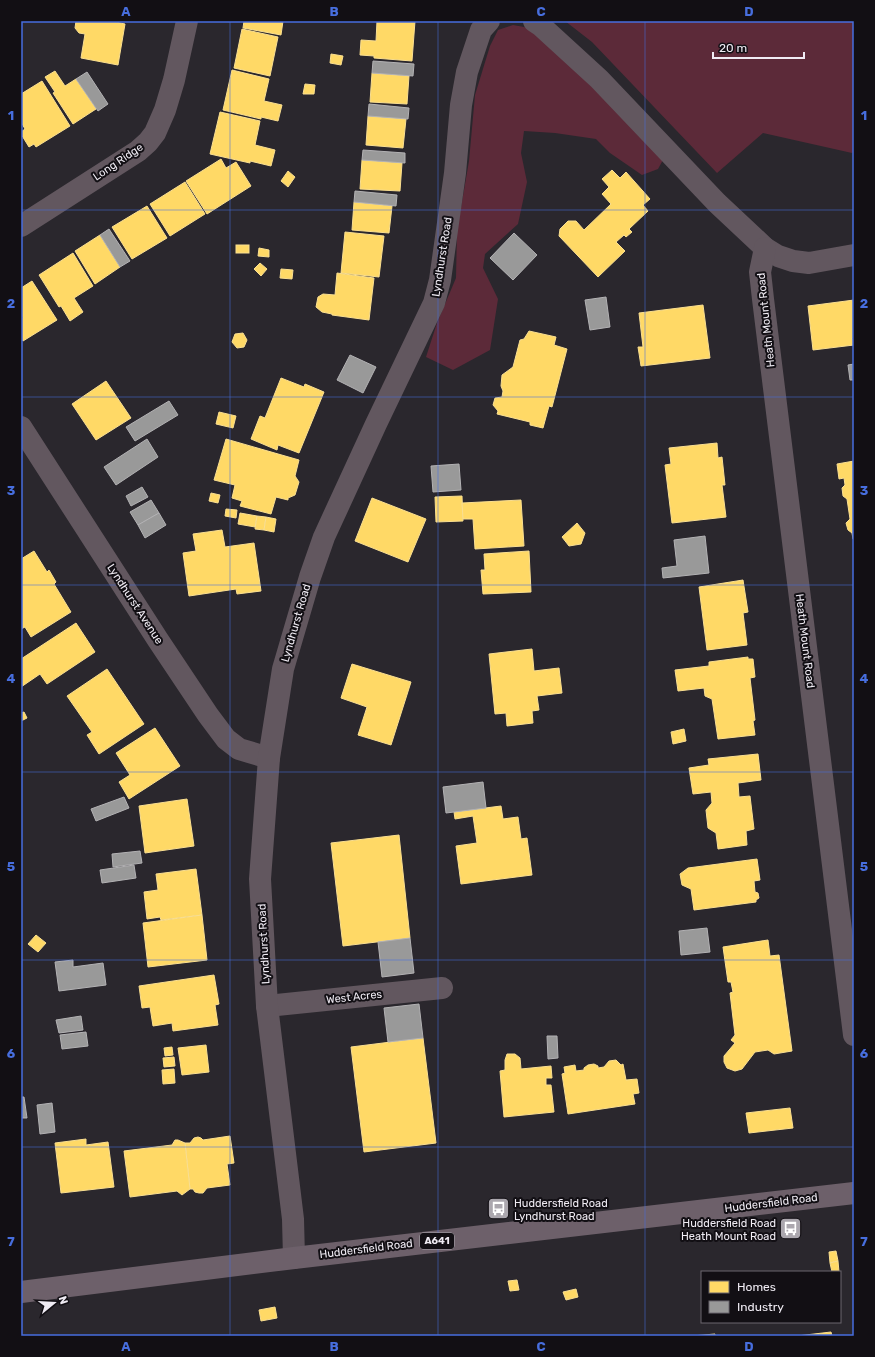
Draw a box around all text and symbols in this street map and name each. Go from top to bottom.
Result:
text: A [121,4,131,19]
text: B [329,4,339,19]
text: C [536,4,546,19]
text: D [744,4,754,19]
scale bar [713,34,804,60]
text: 20 m [719,41,747,55]
text: 1 [8,108,14,123]
text: 1 [861,108,867,123]
street label: Long Ridge [91,141,145,183]
street label: Lyndhurst Road [429,216,455,298]
street label: Heath Mount Road [755,272,777,368]
text: 2 [7,296,15,311]
text: 2 [860,296,868,311]
text: 3 [7,483,16,498]
text: 3 [860,483,869,498]
street label: Lyndhurst Avenue [104,562,166,646]
street label: Lyndhurst Road [279,582,313,664]
street label: Heath Mount Road [793,593,817,689]
text: 4 [7,671,16,686]
text: 4 [860,671,869,686]
text: 5 [7,859,15,874]
text: 5 [860,859,868,874]
street label: Lyndhurst Road [255,903,273,985]
street label: West Acres [325,988,383,1006]
text: 6 [7,1046,16,1061]
text: 6 [860,1046,869,1061]
street label: Huddersfield Road [724,1191,818,1215]
bus stop icon: Huddersfield Road Lyndhurst Road [486,1196,512,1222]
place label: Huddersfield Road Lyndhurst Road [514,1197,608,1223]
bus stop icon: Huddersfield Road Heath Mount Road [778,1216,804,1242]
place label: Huddersfield Road Heath Mount Road [681,1217,776,1243]
road number: A641 [420,1233,454,1249]
text: 7 [7,1234,15,1249]
text: 7 [860,1234,868,1249]
street label: Huddersfield Road [319,1237,413,1261]
legend [701,1271,841,1323]
text: Homes [737,1280,776,1294]
north arrow [34,1283,74,1323]
text: N [56,1294,70,1306]
text: Industry [737,1300,784,1314]
text: A [121,1339,131,1354]
text: B [329,1339,339,1354]
text: C [536,1339,546,1354]
text: D [744,1339,754,1354]

